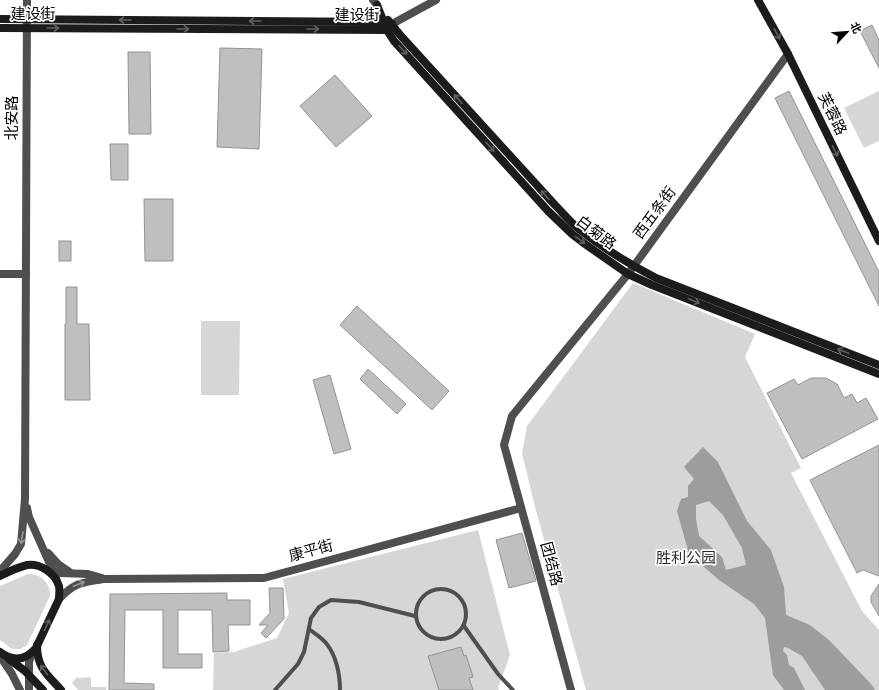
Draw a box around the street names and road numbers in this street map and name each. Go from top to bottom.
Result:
street label: 建设街 [10,6,56,22]
street label: 建设街 [334,7,380,23]
street label: 芙蓉路 [815,90,850,138]
street label: 北安路 [3,95,20,141]
street label: 西五条街 [630,184,679,242]
street label: 白菊路 [574,213,619,253]
street label: 康平街 [287,537,335,564]
street label: 团结路 [538,540,565,588]

